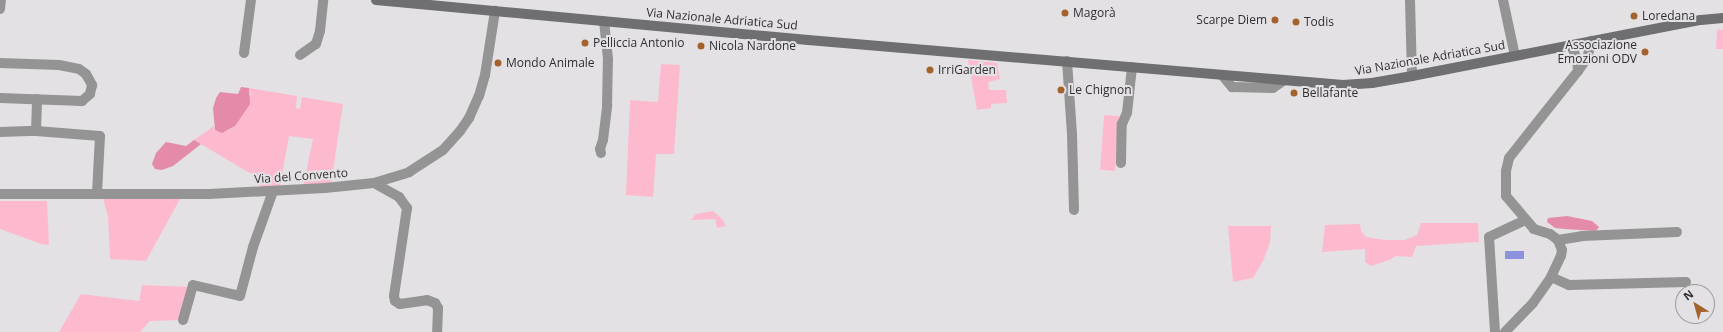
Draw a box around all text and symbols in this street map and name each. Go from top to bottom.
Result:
street label: Via Nazionale Adriatica Sud [646,5,798,33]
place label: Magorà [1073,6,1116,20]
marker: Magorà [1060,8,1070,18]
place label: Loredana [1642,9,1695,23]
marker: Loredana [1629,11,1639,21]
place label: Scarpe Diem [1196,13,1267,27]
marker: Scarpe Diem [1270,15,1280,25]
place label: Todis [1304,15,1334,29]
marker: Todis [1291,17,1301,27]
place label: Pelliccia Antonio [593,36,684,50]
marker: Pelliccia Antonio [580,38,590,48]
street label: Via Nazionale Adriatica Sud [1354,38,1506,78]
place label: Associazione Emozioni ODV [1557,38,1637,66]
place label: Nicola Nardone [709,39,796,53]
marker: Nicola Nardone [696,41,706,51]
marker: Associazione Emozioni ODV [1640,47,1650,57]
place label: Mondo Animale [506,56,595,70]
marker: Mondo Animale [493,58,503,68]
place label: IrriGarden [938,63,996,77]
marker: IrriGarden [925,65,935,75]
place label: Le Chignon [1069,83,1132,97]
marker: Le Chignon [1056,85,1066,95]
place label: Bellafante [1302,86,1358,100]
marker: Bellafante [1289,88,1299,98]
street label: Via del Convento [254,166,348,186]
north arrow [1675,284,1715,324]
text: N [1680,286,1696,304]

